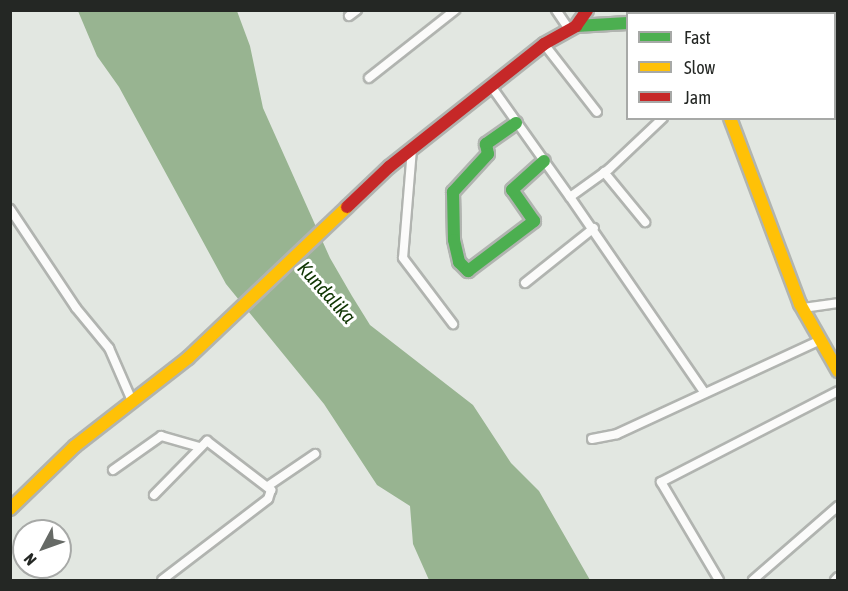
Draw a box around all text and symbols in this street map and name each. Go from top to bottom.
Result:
legend [626,12,836,120]
text: Fast [684,27,711,48]
text: Slow [684,57,715,78]
text: Jam [684,87,711,108]
water label: Kundalika [293,256,361,328]
north arrow [12,519,72,579]
text: N [20,550,40,569]

